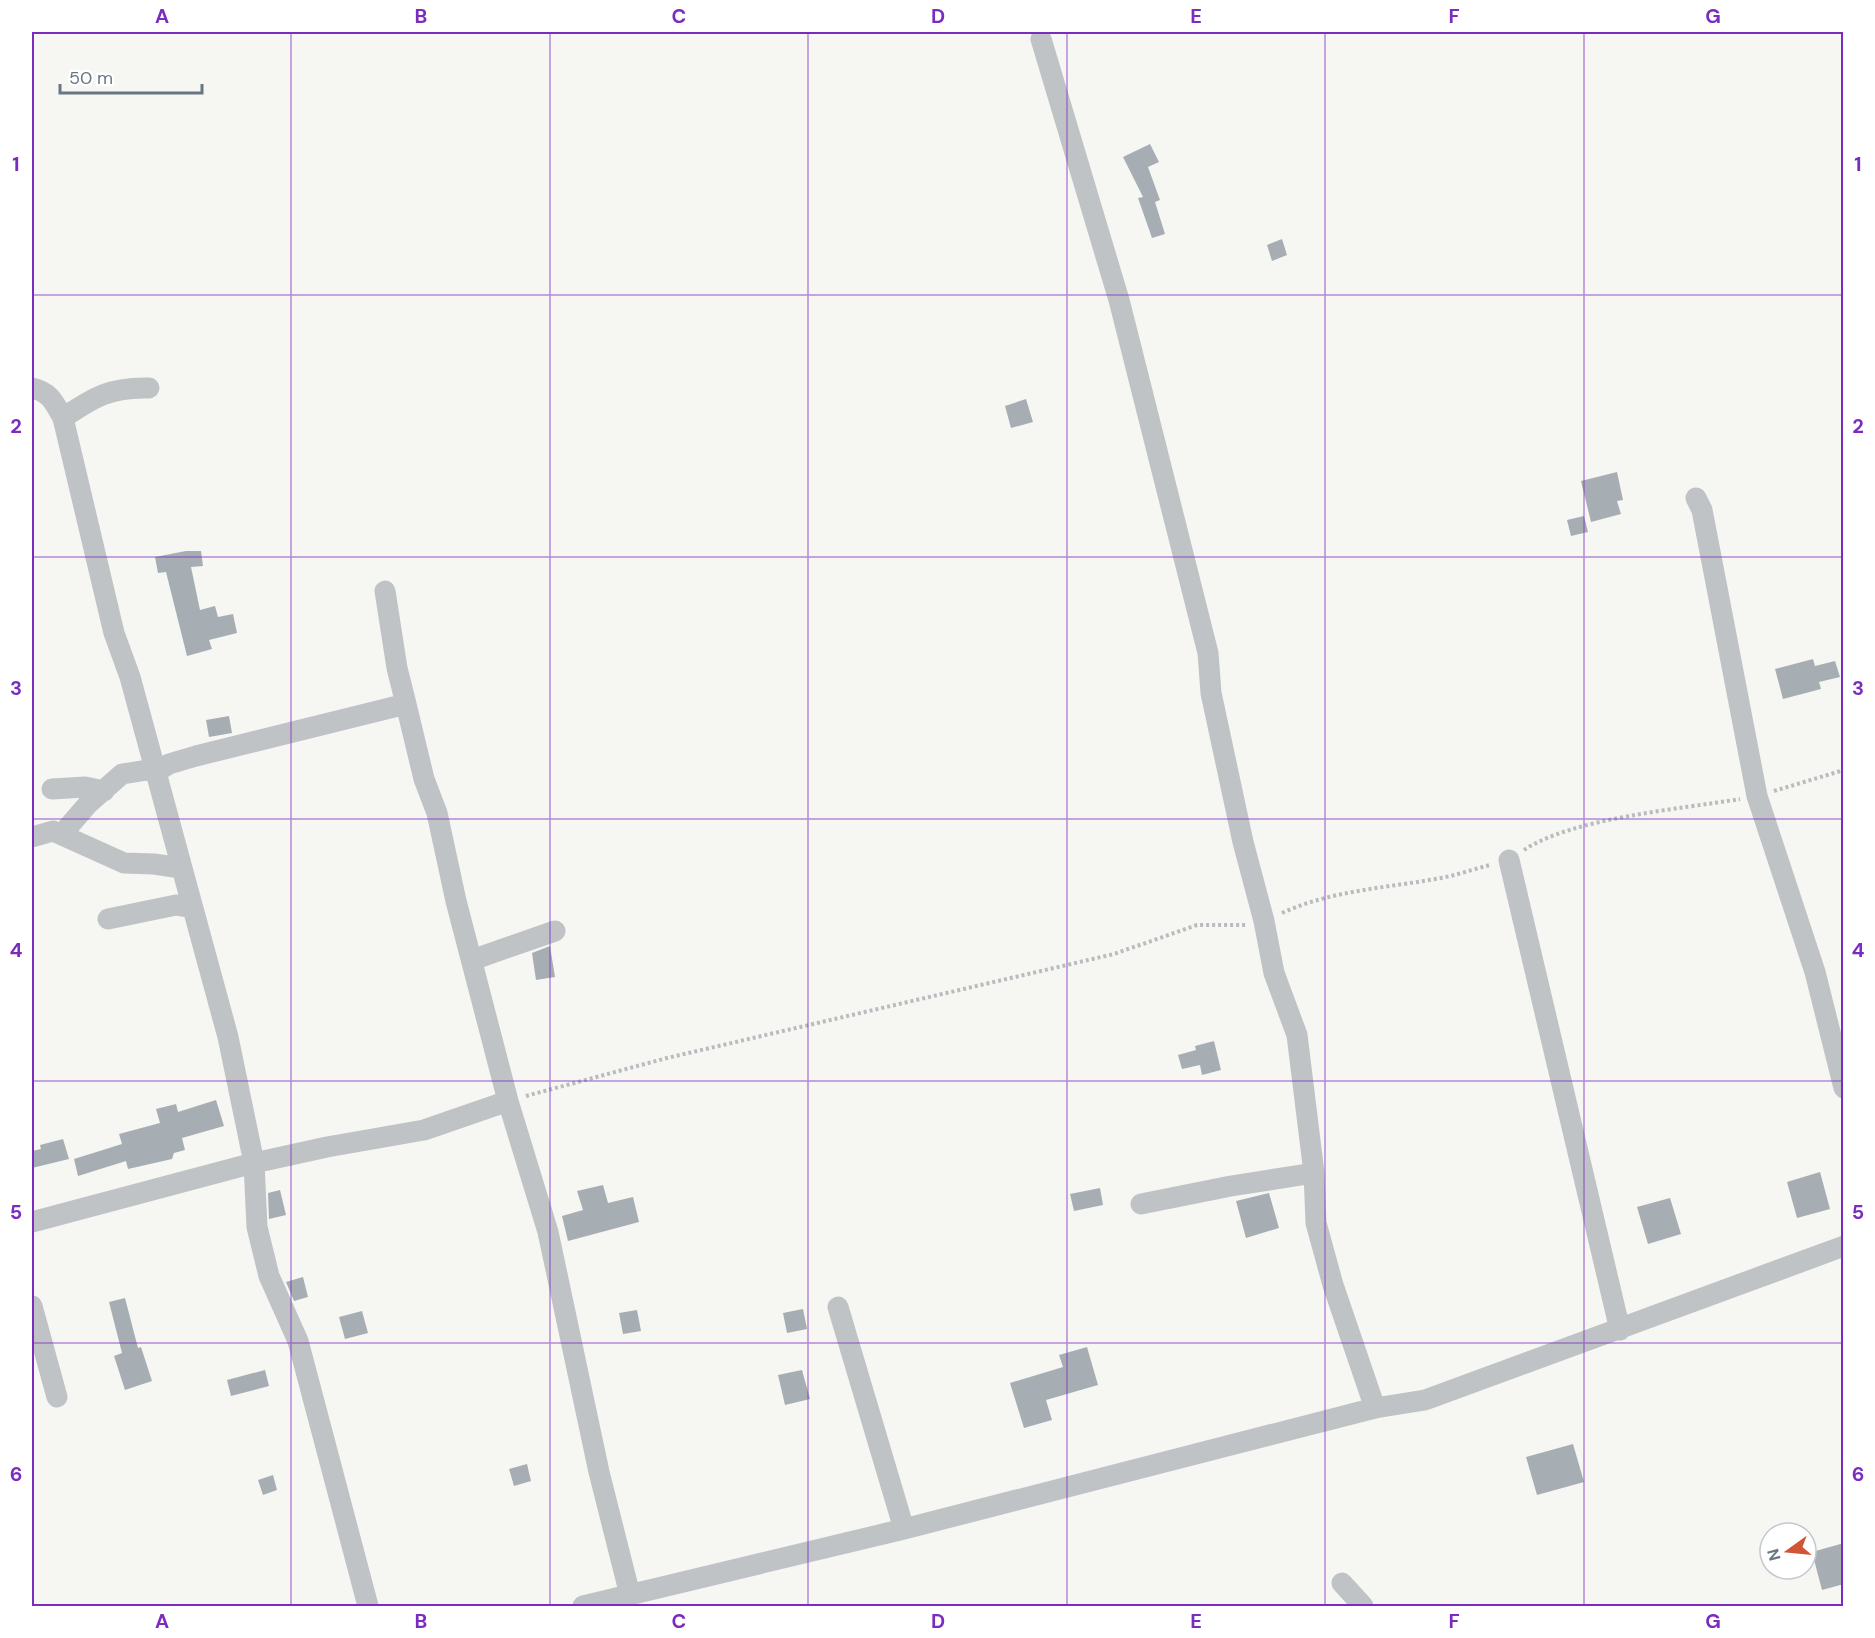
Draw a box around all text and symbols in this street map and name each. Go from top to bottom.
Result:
text: A [155,3,169,29]
text: B [415,3,427,29]
text: C [672,3,686,29]
text: D [931,3,945,29]
text: E [1190,3,1202,29]
text: F [1448,3,1460,29]
text: G [1705,3,1721,29]
scale bar [60,57,202,95]
text: 50 m [69,66,113,90]
text: 1 [12,151,20,177]
text: 1 [1854,151,1862,177]
text: 2 [10,413,22,439]
text: 2 [1852,413,1864,439]
text: 3 [10,675,22,701]
text: 3 [1852,675,1864,701]
text: 4 [10,937,23,963]
text: 4 [1852,937,1865,963]
text: 5 [10,1199,22,1225]
text: 5 [1852,1199,1864,1225]
text: 6 [10,1461,22,1487]
text: 6 [1852,1461,1864,1487]
north arrow [1758,1521,1818,1581]
text: N [1762,1546,1786,1563]
text: A [155,1608,169,1634]
text: B [415,1608,427,1634]
text: C [672,1608,686,1634]
text: D [931,1608,945,1634]
text: E [1190,1608,1202,1634]
text: F [1448,1608,1460,1634]
text: G [1705,1608,1721,1634]

